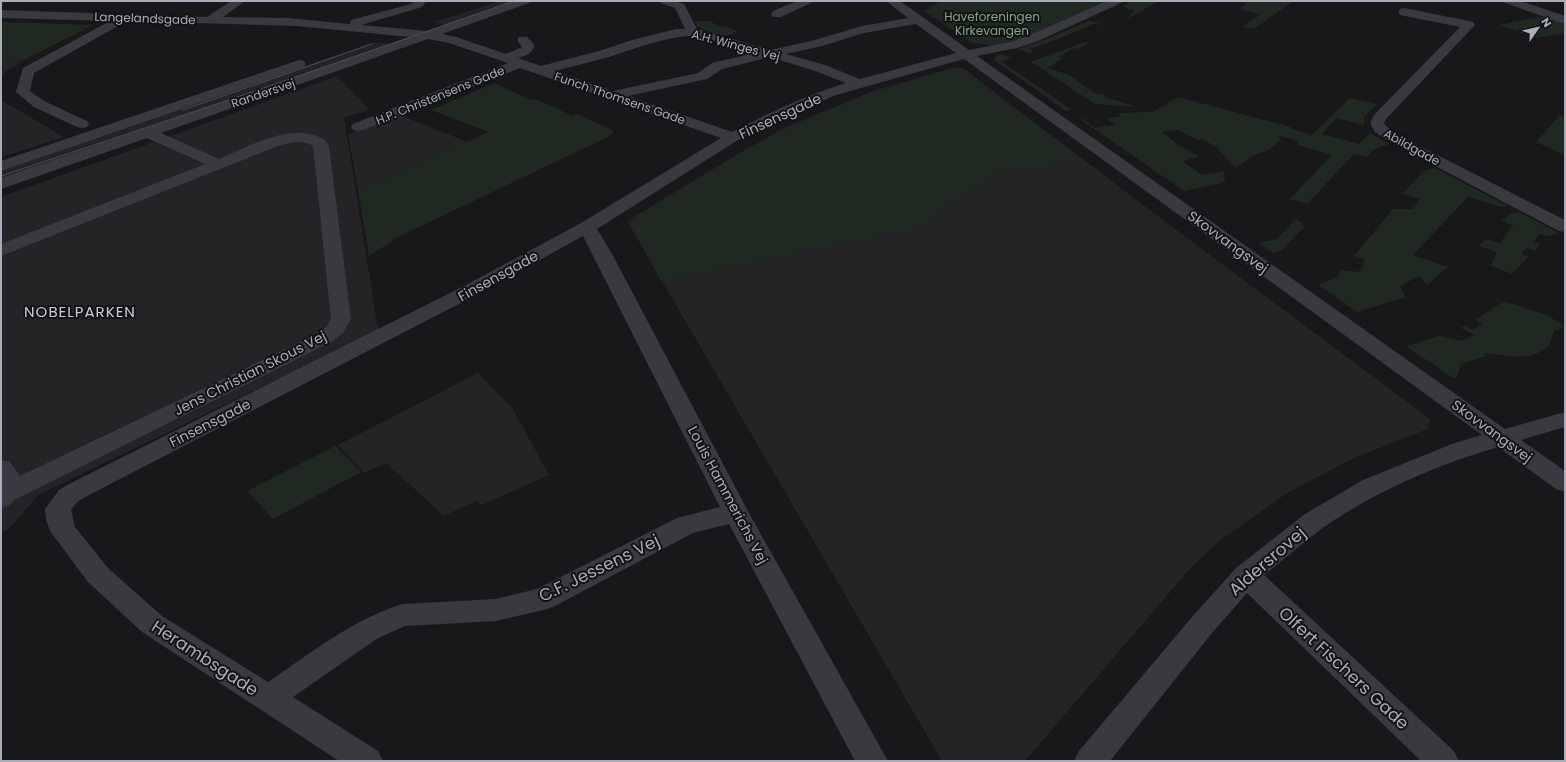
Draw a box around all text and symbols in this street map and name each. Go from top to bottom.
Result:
street label: Langelandsgade [94,8,196,28]
park label: Haveforeningen Kirkevangen [944,8,1040,39]
north arrow [1518,8,1558,48]
text: N [1537,15,1555,30]
street label: A.H. Winges Vej [690,25,782,65]
street label: H.P. Christensens Gade [373,61,507,129]
street label: Funch Thomsens Gade [552,68,688,128]
street label: Randersvej [229,74,297,112]
street label: Finsensgade [736,88,825,144]
street label: Abildgade [1381,125,1443,169]
street label: Skovvangsvej [1184,206,1272,278]
street label: Finsensgade [454,246,542,306]
district label: NOBELPARKEN [24,301,136,322]
street label: Jens Christian Skous Vej [170,326,330,420]
street label: Finsensgade [166,394,254,452]
street label: Skovvangsvej [1448,395,1536,467]
street label: Louis Hammerichs Vej [683,422,773,568]
street label: Aldersrovej [1224,521,1310,601]
street label: C.F. Jessens Vej [535,528,663,608]
street label: Olfert Fischers Gade [1273,601,1415,735]
street label: Herambsgade [147,614,263,702]

